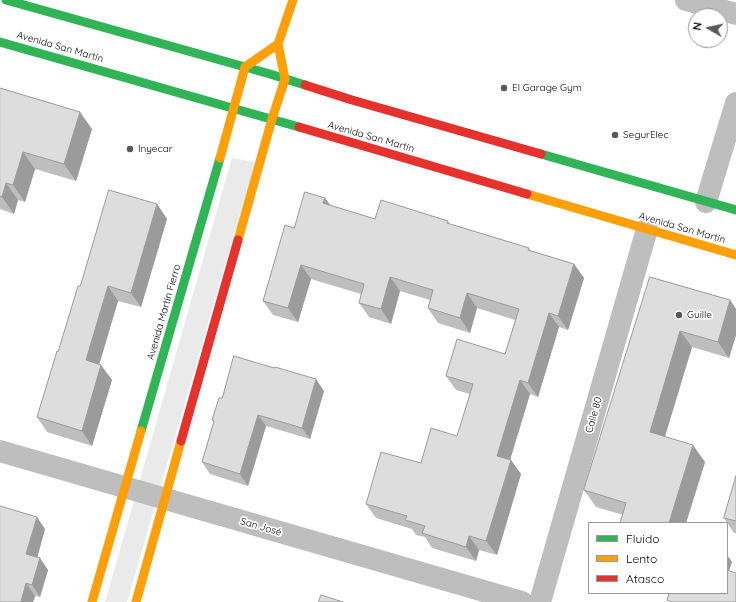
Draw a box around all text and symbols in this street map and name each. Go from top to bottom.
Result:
north arrow [688,8,728,48]
text: N [690,21,705,31]
street label: Avenida San Martín [15,29,105,65]
place label: El Garage Gym [512,82,582,94]
marker: El Garage Gym [499,83,509,93]
street label: Avenida San Martín [326,119,416,155]
place label: SegurElec [623,129,669,141]
marker: SegurElec [610,130,620,140]
place label: Inyecar [138,143,173,155]
marker: Inyecar [125,144,135,154]
street label: Avenida San Martín [637,210,727,246]
street label: Avenida Martín Fierro [145,263,183,361]
place label: Guille [687,309,712,321]
marker: Guille [674,310,684,320]
street label: Calle 80 [583,396,605,434]
street label: San José [239,515,283,539]
legend [588,522,728,594]
text: Fluido [626,531,659,546]
text: Lento [626,551,657,566]
text: Atasco [626,571,664,586]

